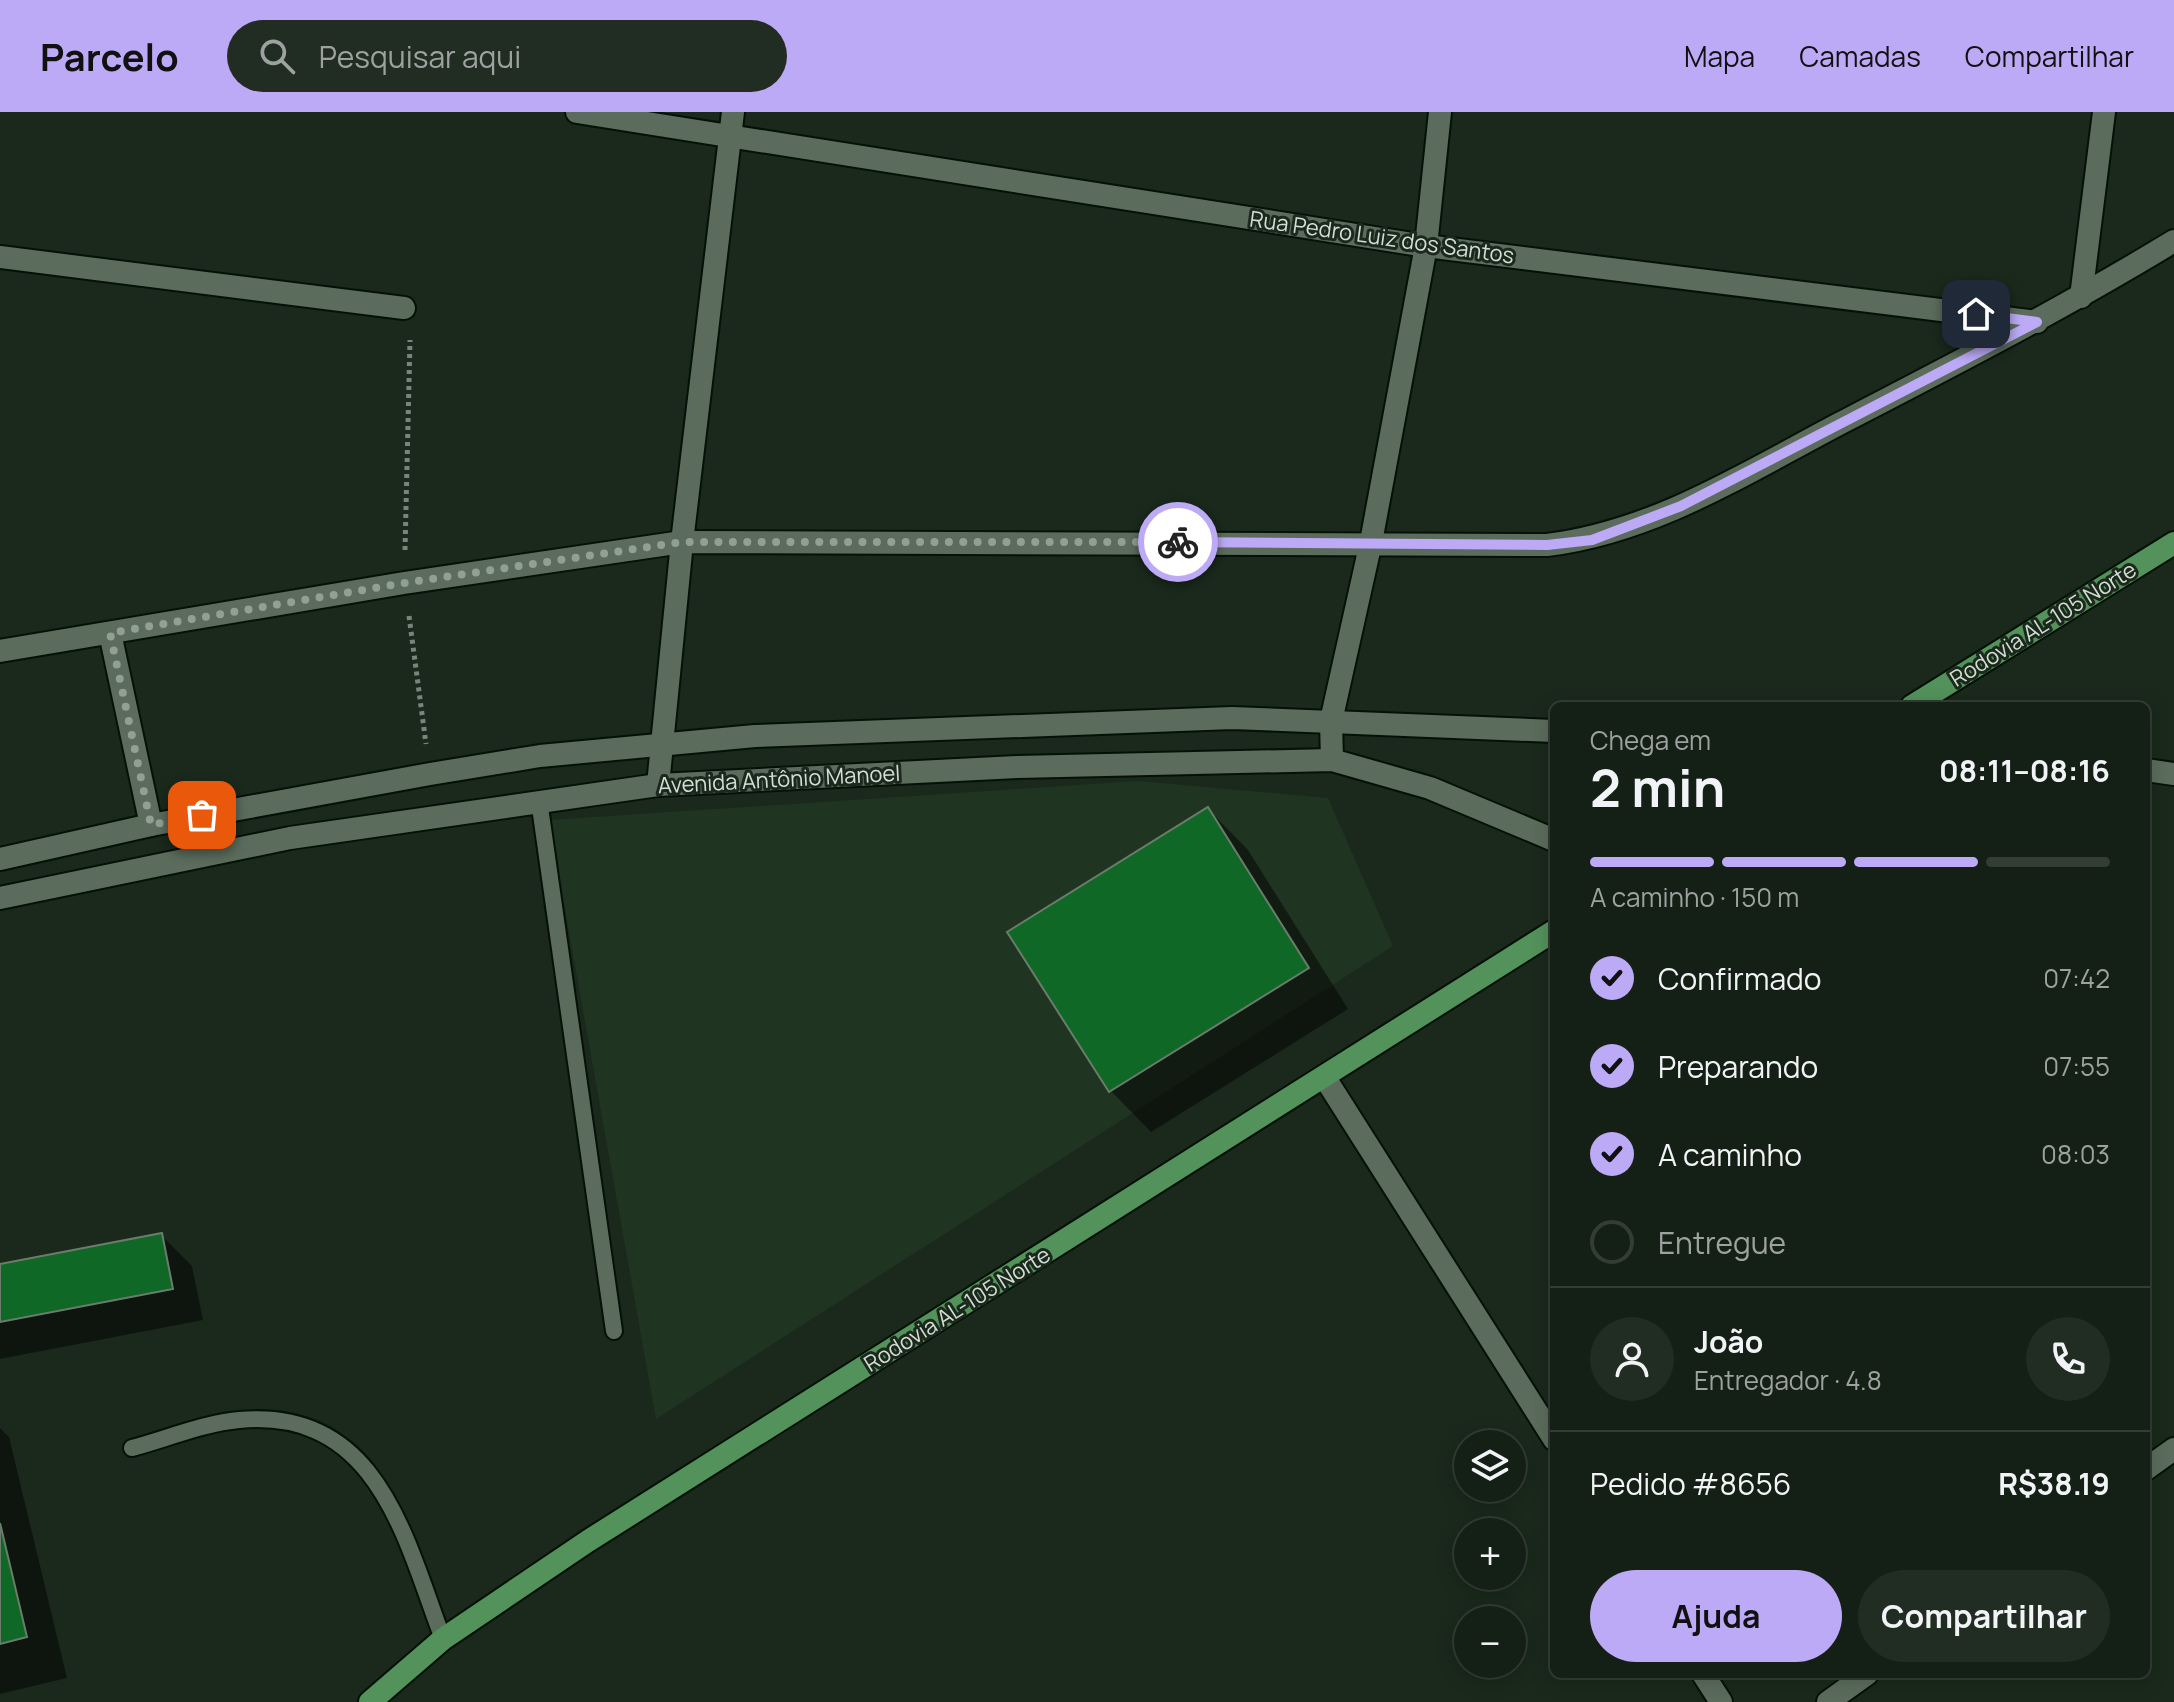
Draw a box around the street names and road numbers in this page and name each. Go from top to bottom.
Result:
street label: Rua Pedro Luiz dos Santos [1248,204,1516,270]
street label: Rodovia AL-105 Norte [1944,554,2142,694]
street label: Avenida Antônio Manoel [657,758,901,800]
street label: Rodovia AL-105 Norte [858,1239,1056,1379]

